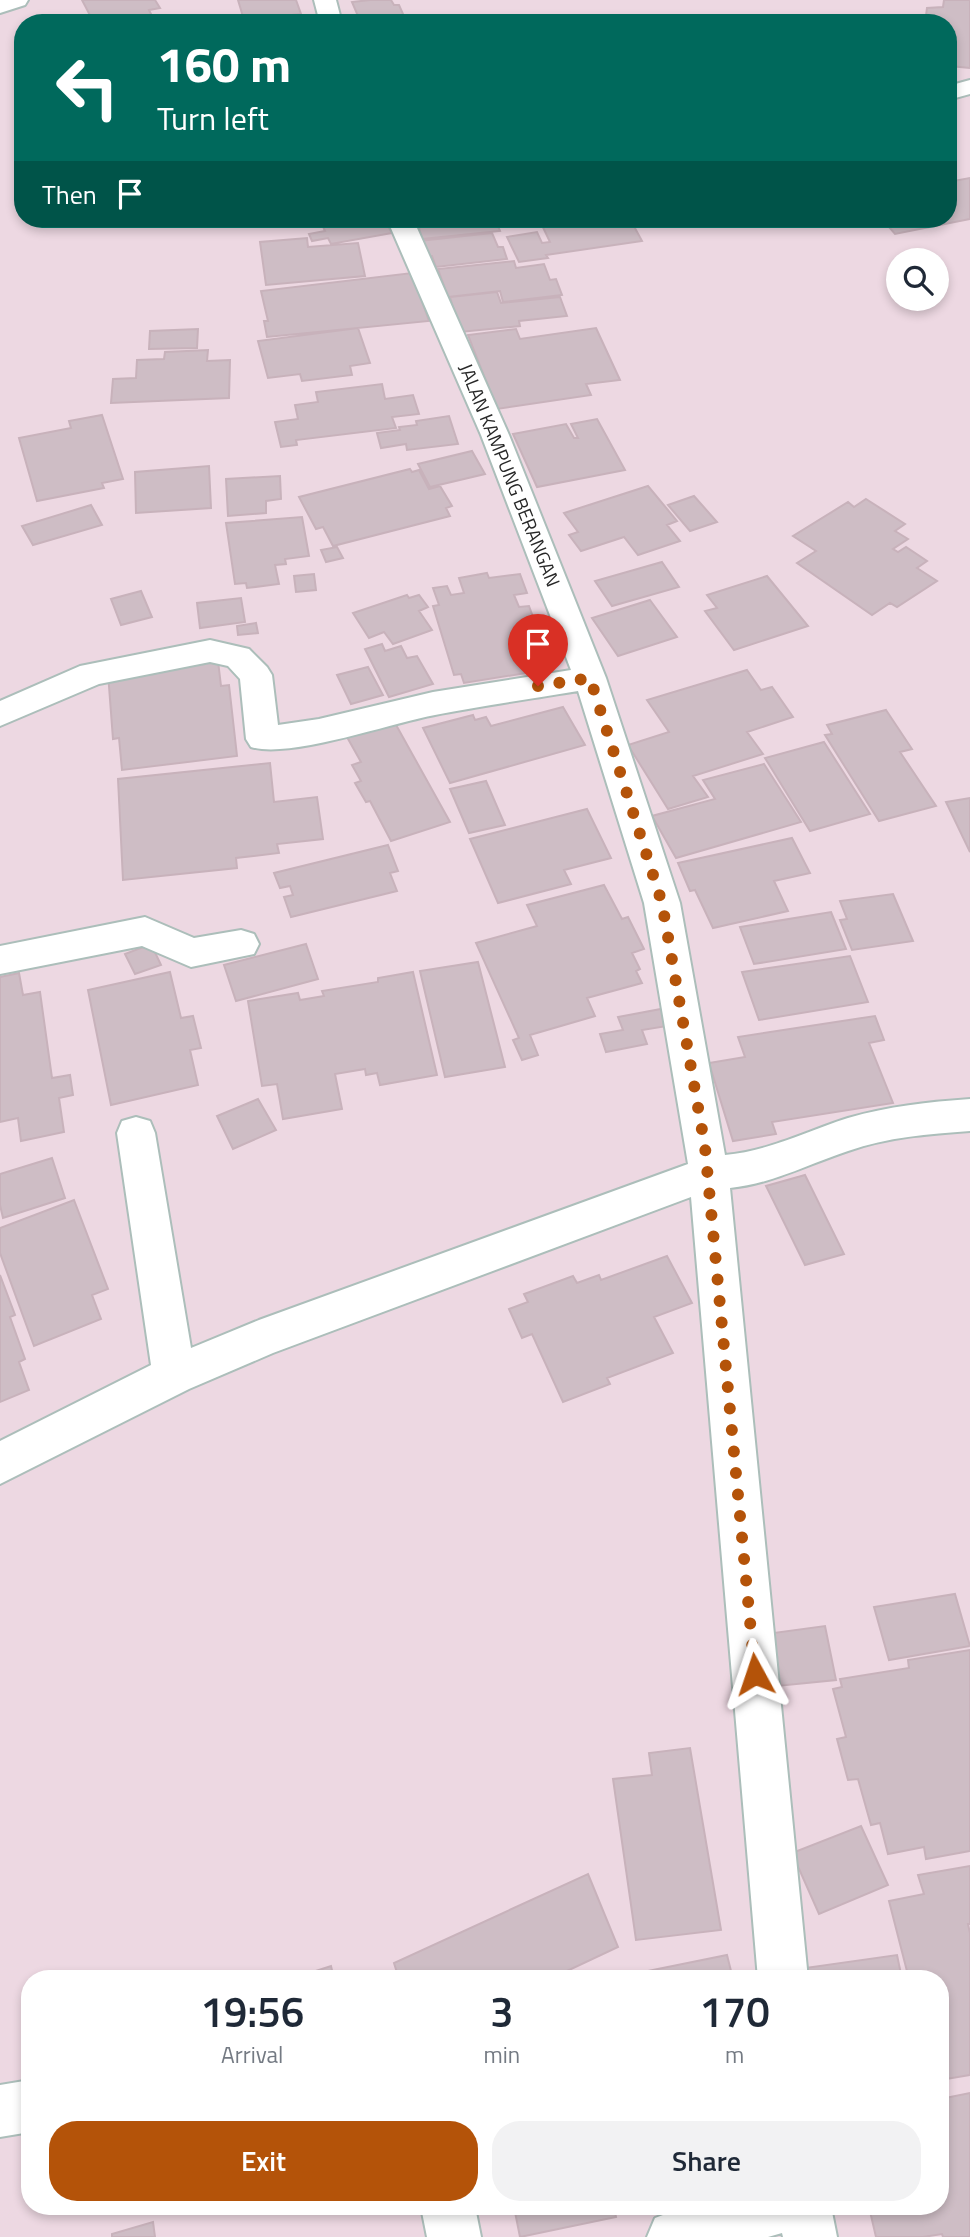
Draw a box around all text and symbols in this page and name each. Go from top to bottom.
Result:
text: 160 m [157,26,291,101]
icon: left [42,42,133,133]
text: Turn left [157,94,269,142]
text: Then [42,175,97,214]
icon: arrive [111,175,149,213]
map controls [886,248,949,311]
button: search [886,248,949,311]
street label: JALAN KAMPUNG BERANGAN [452,359,569,591]
pin [508,614,568,686]
icon: arrive [519,625,557,663]
position arrow [718,1637,792,1711]
text: 19:56 [200,1979,304,2043]
text: 3 [490,1979,514,2043]
text: 170 [699,1979,770,2043]
text: Arrival [221,2037,283,2072]
text: min [483,2037,520,2072]
text: m [725,2037,744,2072]
button: Exit [49,2121,478,2201]
button: Share [492,2121,921,2201]

